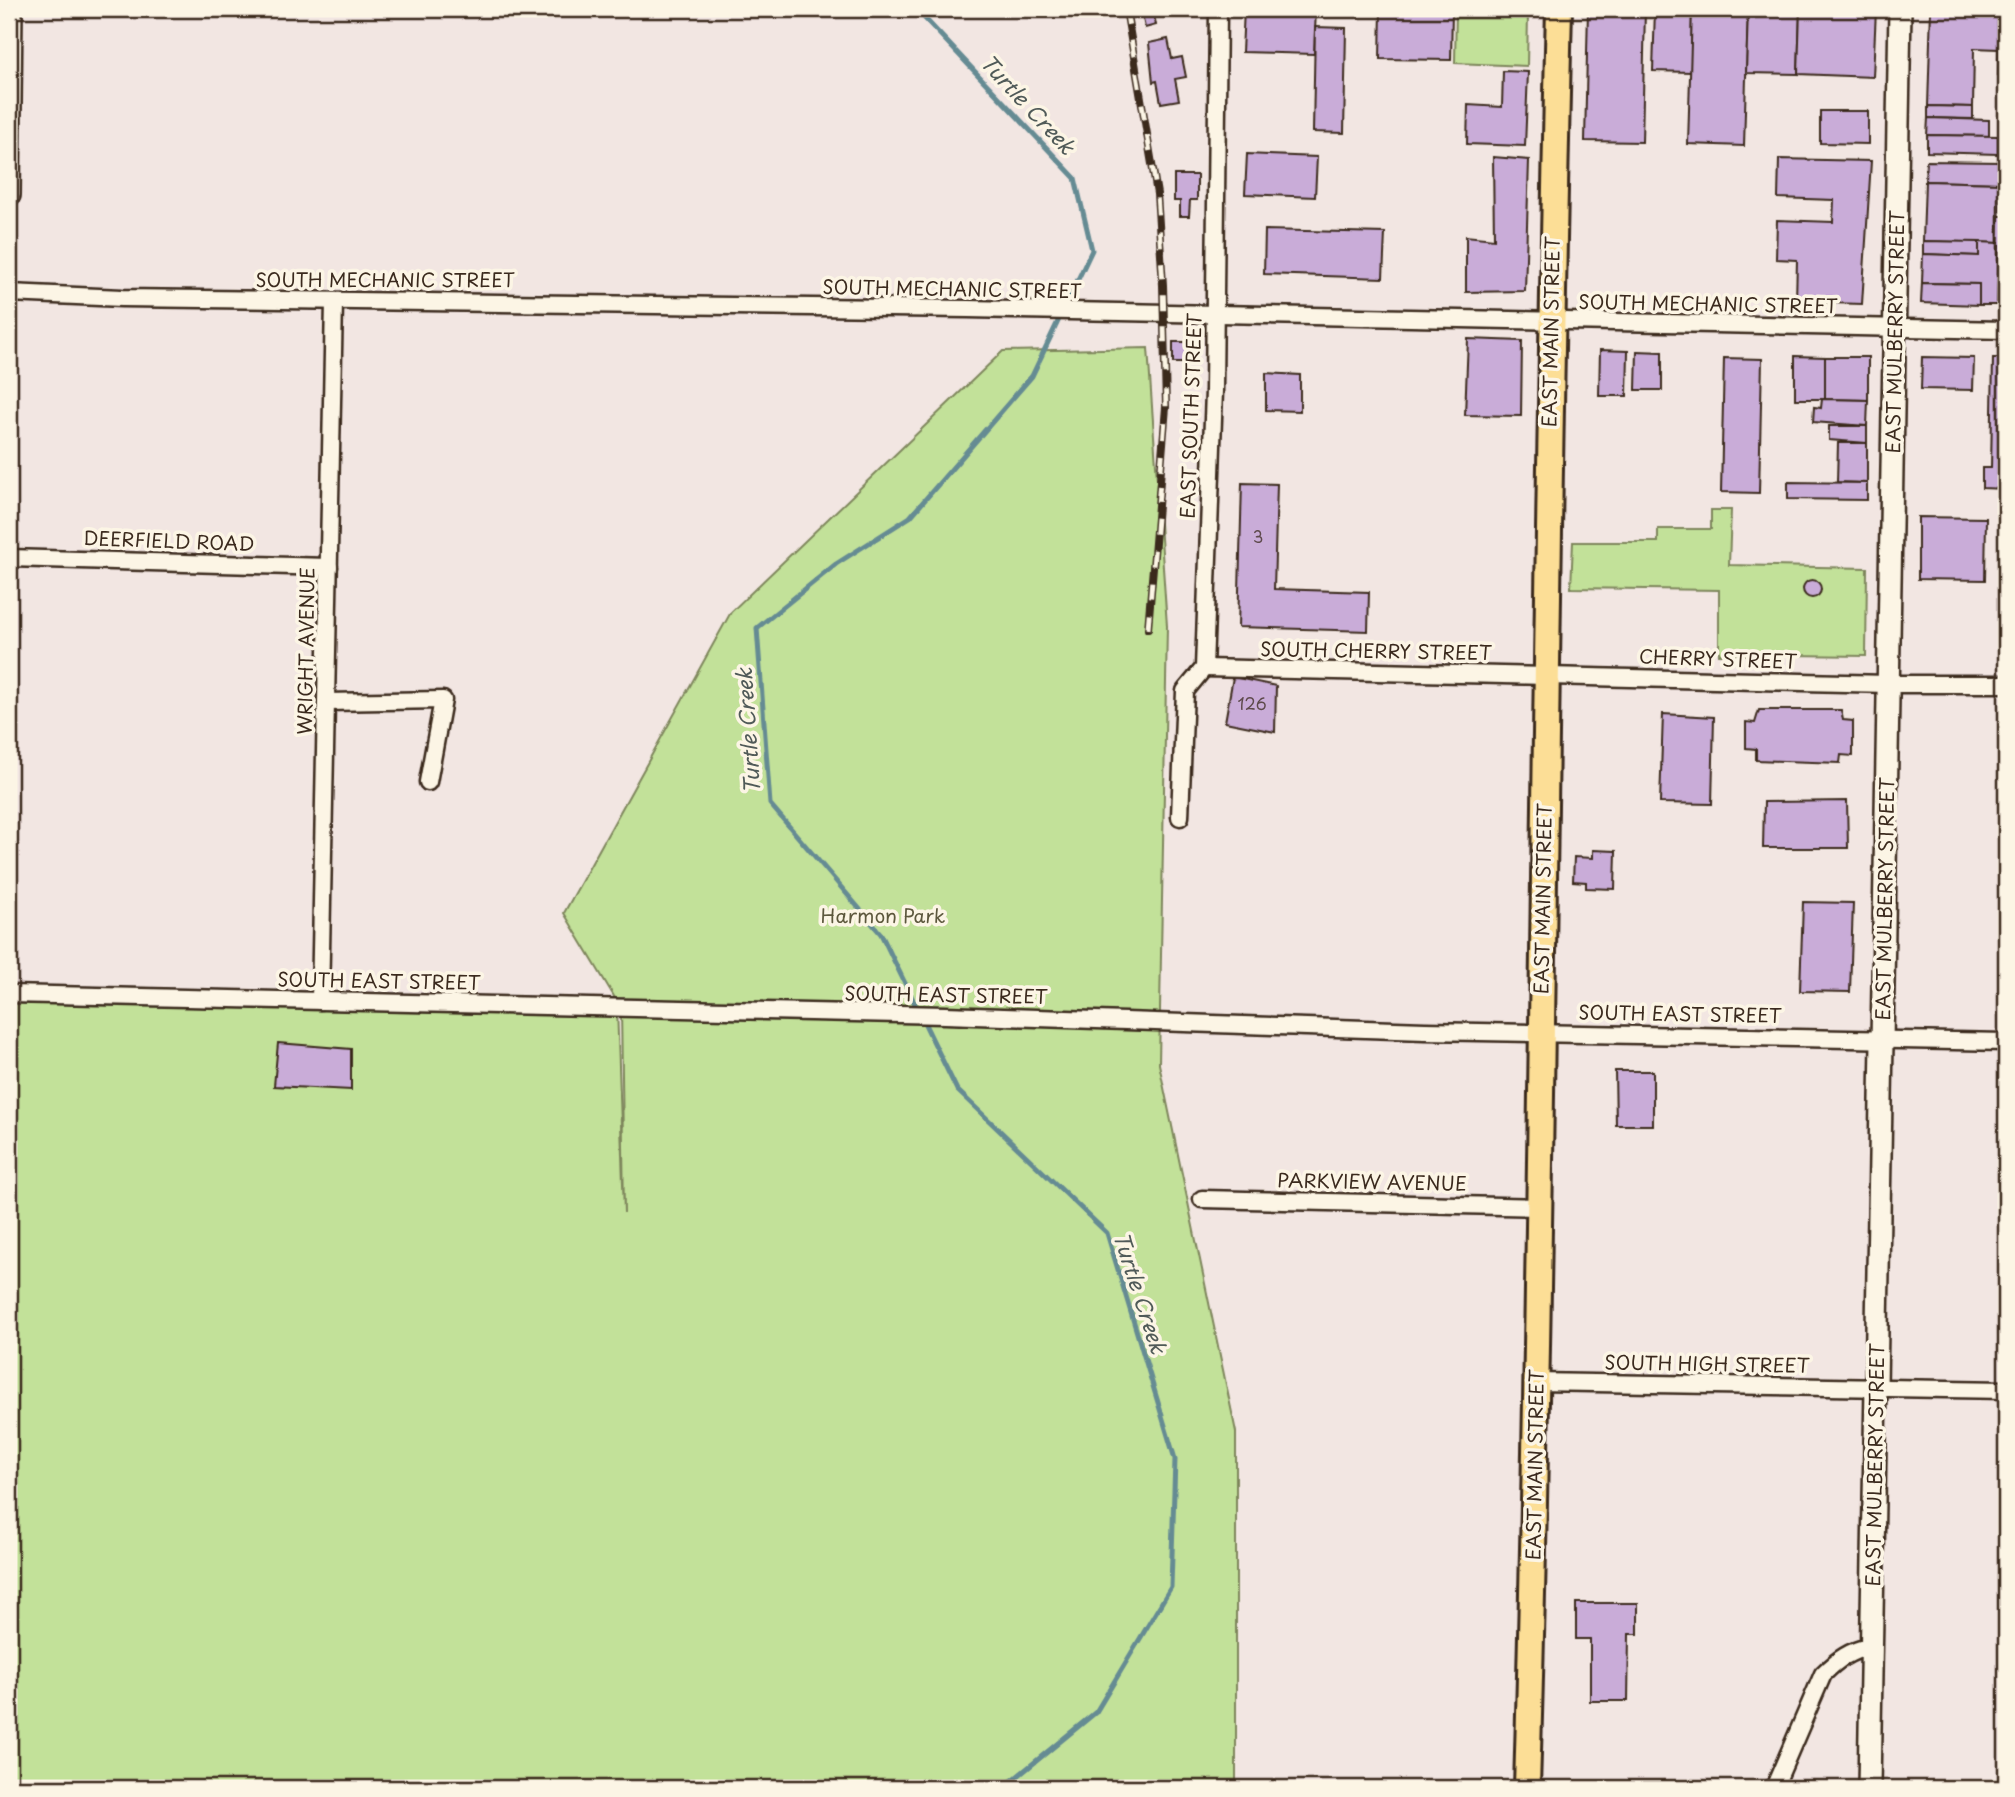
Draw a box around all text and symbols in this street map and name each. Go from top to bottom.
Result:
water label: Turtle Creek [974,47,1084,162]
street label: EAST MULBERRY STREET [1878,210,1910,454]
street label: EAST MAIN STREET [1534,236,1566,428]
street label: SOUTH MECHANIC STREET [255,265,515,293]
street label: SOUTH MECHANIC STREET [822,272,1082,304]
street label: SOUTH MECHANIC STREET [1578,287,1838,319]
street label: EAST SOUTH STREET [1172,313,1208,519]
street label: DEERFIELD ROAD [83,523,255,557]
house number: 3 [1253,524,1263,548]
street label: WRIGHT AVENUE [290,567,320,735]
street label: SOUTH CHERRY STREET [1260,634,1492,666]
street label: CHERRY STREET [1639,641,1798,675]
water label: Turtle Creek [727,666,767,795]
house number: 126 [1237,691,1267,715]
street label: EAST MULBERRY STREET [1868,777,1900,1021]
street label: EAST MAIN STREET [1526,803,1558,995]
park label: Harmon Park [821,901,946,929]
street label: SOUTH EAST STREET [277,964,481,996]
street label: SOUTH EAST STREET [844,978,1048,1010]
street label: SOUTH EAST STREET [1578,997,1782,1029]
street label: PARKVIEW AVENUE [1277,1165,1467,1197]
water label: Turtle Creek [1106,1227,1176,1359]
street label: EAST MULBERRY STREET [1858,1343,1890,1587]
street label: SOUTH HIGH STREET [1604,1347,1810,1379]
street label: EAST MAIN STREET [1518,1369,1550,1561]

